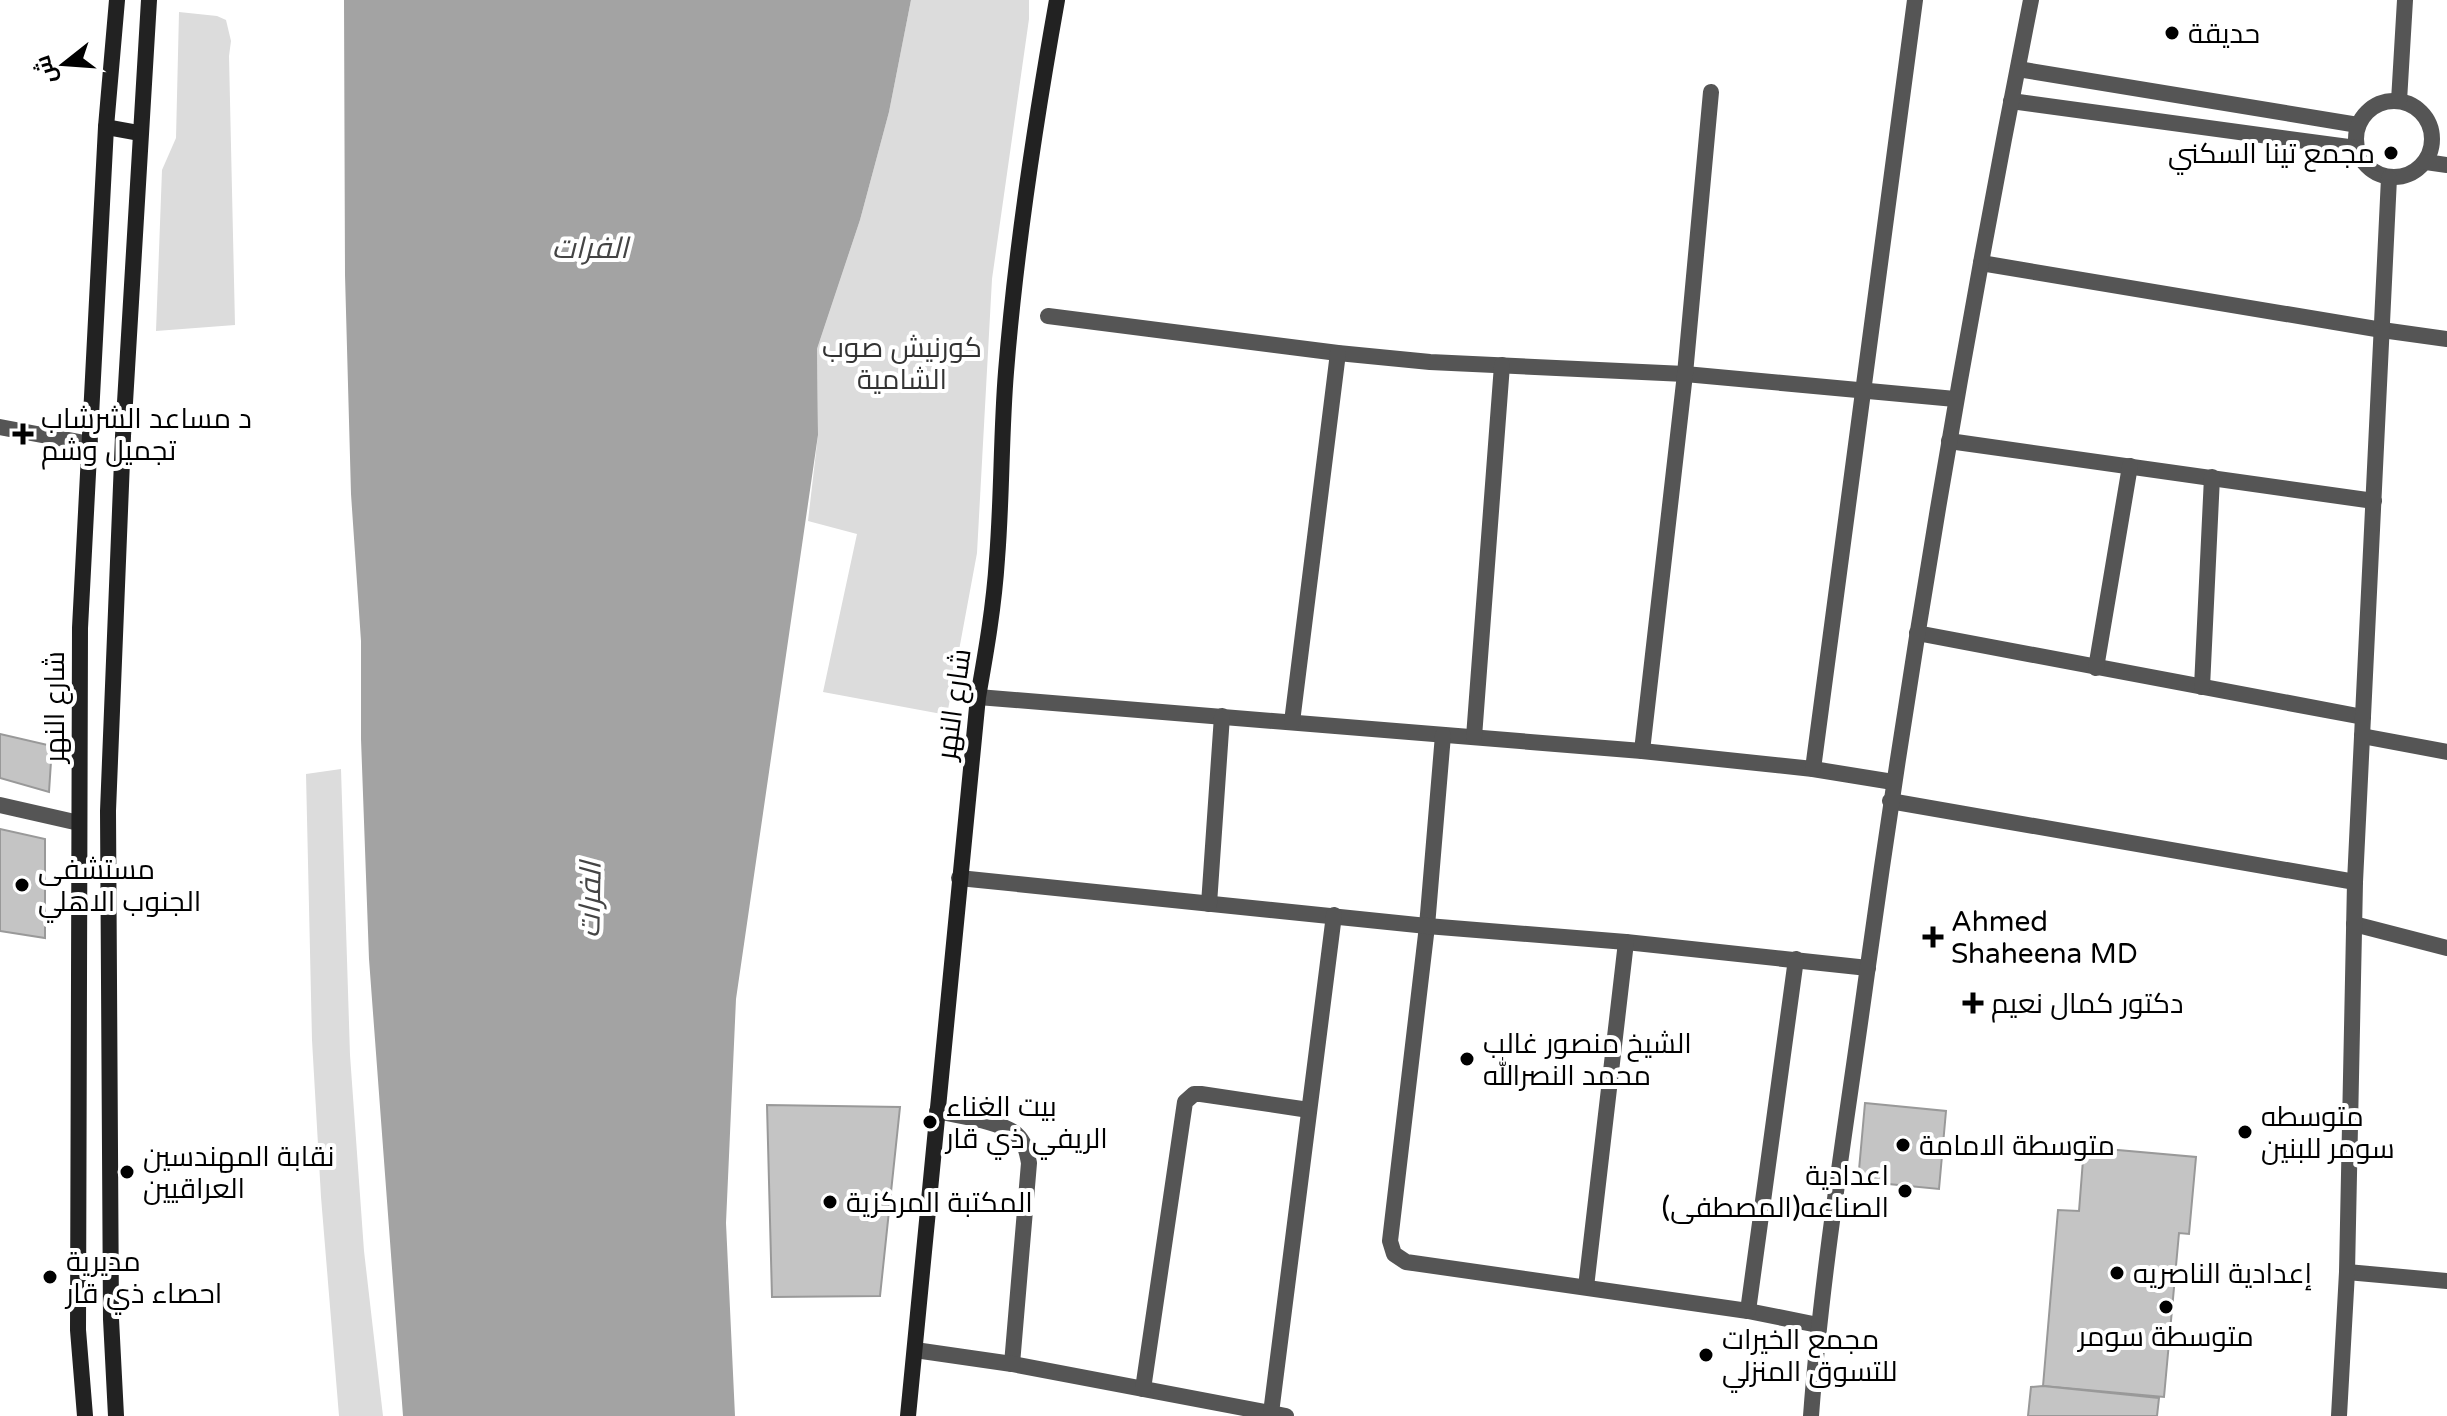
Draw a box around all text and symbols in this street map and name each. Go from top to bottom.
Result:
place label: حديقة [2188,17,2260,51]
north arrow [24,24,104,104]
marker: حديقة [2163,24,2181,42]
text: ش [29,52,62,87]
place label: مجمع تينا السكني [2168,137,2375,175]
marker: مجمع تينا السكني [2382,144,2400,162]
water label: الفرات [552,230,631,267]
park label: كورنيش صوب الشامية [822,331,982,397]
place label: د مساعد الشرشاب تجميل وشم [41,402,252,470]
marker: د مساعد الشرشاب تجميل وشم [12,423,34,445]
street label: شارع النهر [929,646,980,764]
street label: شارع النهر [38,651,73,765]
place label: مستشفى الجنوب الاهلي [38,853,201,923]
water label: الفرات [571,859,610,938]
marker: مستشفى الجنوب الاهلي [13,876,31,894]
place label: Ahmed Shaheena MD [1951,905,2138,971]
marker: Ahmed Shaheena MD [1922,926,1944,948]
place label: دكتور كمال نعيم [1991,987,2184,1023]
marker: دكتور كمال نعيم [1962,992,1984,1014]
place label: الشيخ منصور غالب محمد النصرالله [1483,1027,1692,1093]
marker: الشيخ منصور غالب محمد النصرالله [1458,1050,1476,1068]
place label: بيت الغناء الريفي ذي قار [944,1090,1108,1160]
place label: متوسطه سومر للبنين [2261,1100,2395,1166]
marker: بيت الغناء الريفي ذي قار [921,1113,939,1131]
marker: متوسطه سومر للبنين [2236,1123,2254,1141]
place label: متوسطة الامامة [1919,1129,2115,1163]
marker: متوسطة الامامة [1894,1136,1912,1154]
place label: نقابة المهندسين العراقيين [143,1140,334,1206]
place label: اعدادية الصناعه(المصطفى) [1662,1159,1889,1225]
marker: نقابة المهندسين العراقيين [118,1163,136,1181]
marker: اعدادية الصناعه(المصطفى) [1896,1182,1914,1200]
place label: المكتبة المركزية [846,1186,1033,1220]
marker: المكتبة المركزية [821,1193,839,1211]
place label: مديرية احصاء ذي قار [64,1245,222,1315]
place label: إعدادية الناصريه [2133,1257,2312,1291]
marker: إعدادية الناصريه [2108,1264,2126,1282]
marker: مديرية احصاء ذي قار [41,1268,59,1286]
marker: متوسطة سومر [2157,1298,2175,1316]
place label: متوسطة سومر [2076,1320,2254,1354]
place label: مجمع الخيرات للتسوق المنزلي [1722,1323,1898,1393]
marker: مجمع الخيرات للتسوق المنزلي [1697,1346,1715,1364]

